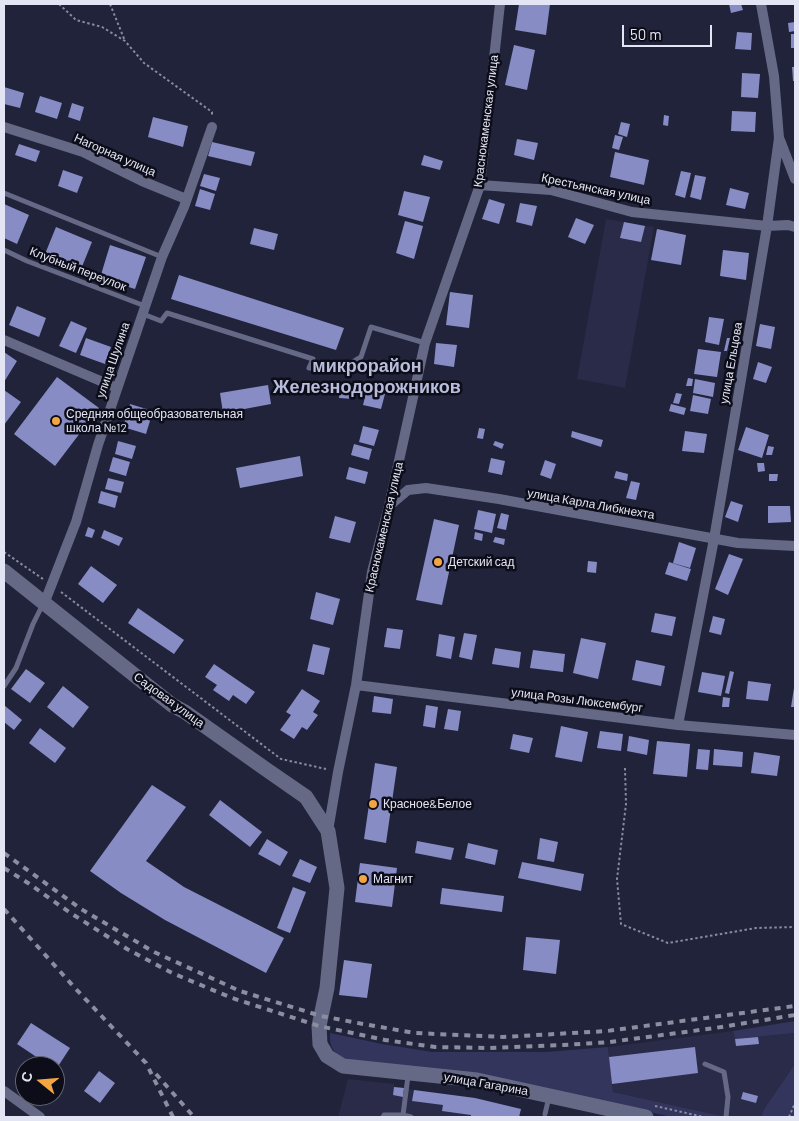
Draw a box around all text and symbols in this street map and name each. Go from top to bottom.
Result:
scale bar [624,15,714,47]
text: 50 m [630,25,662,43]
street label: Краснокаменская улица [471,54,501,188]
street label: Нагорная улица [72,131,158,179]
street label: Крестьянская улица [540,170,652,208]
street label: Клубный переулок [28,244,128,294]
street label: улица Шулина [93,320,133,400]
street label: улица Ельцова [717,321,745,405]
district label: микрорайон Железнодорожников [273,355,461,398]
place label: Средняя общеобразовательная школа №12 [66,407,243,435]
marker: Средняя общеобразовательная школа №12 [50,415,62,427]
street label: Краснокаменская улица [362,460,406,594]
street label: улица Карла Либкнехта [526,486,656,522]
place label: Детский сад [448,555,514,569]
marker: Детский сад [432,556,444,568]
street label: Садовая улица [131,670,207,730]
street label: улица Розы Люксембург [510,685,644,715]
place label: Красное&Белое [383,797,472,811]
marker: Красное&Белое [367,798,379,810]
place label: Магнит [373,872,413,886]
marker: Магнит [357,873,369,885]
north arrow [15,1056,65,1106]
text: С [17,1069,36,1084]
street label: улица Гагарина [443,1069,529,1099]

